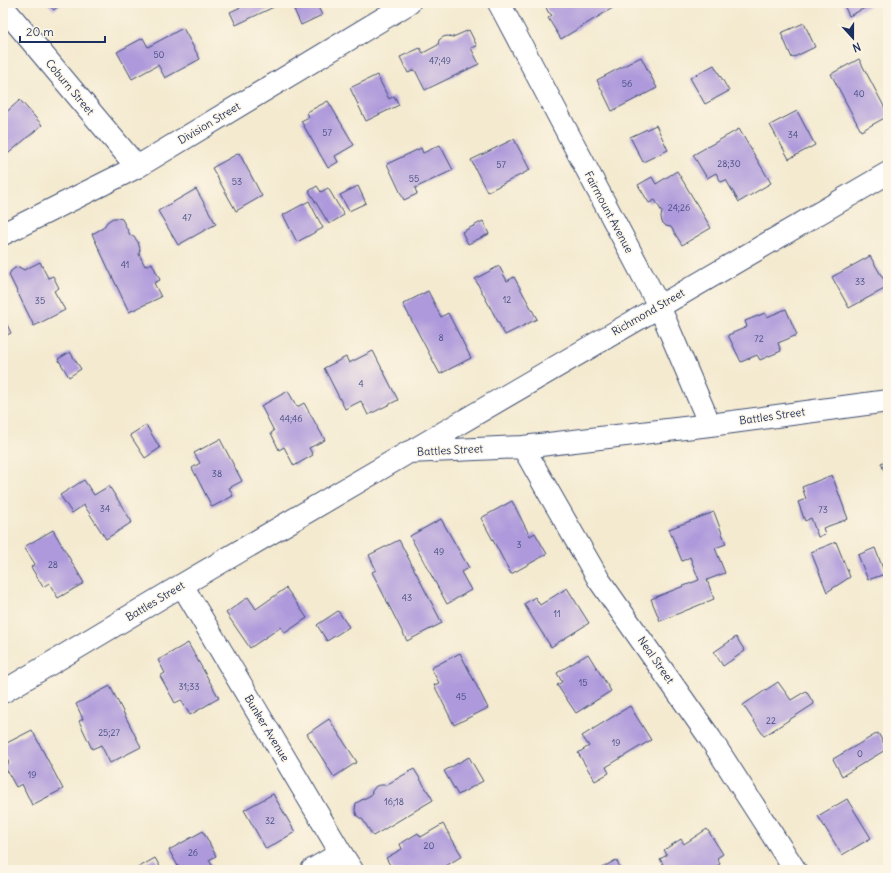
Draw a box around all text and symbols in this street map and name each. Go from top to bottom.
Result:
scale bar [20,18,105,44]
north arrow [833,18,873,58]
text: 20 m [26,24,54,39]
text: N [851,39,863,55]
house number: 50 [153,49,165,60]
house number: 47;49 [429,55,451,66]
street label: Coburn Street [43,56,98,118]
house number: 56 [622,78,632,89]
house number: 40 [853,88,865,99]
street label: Division Street [175,99,243,147]
house number: 57 [322,127,332,138]
house number: 34 [788,129,798,140]
house number: 28;30 [717,158,741,169]
house number: 57 [496,159,506,170]
street label: Fairmount Avenue [582,169,636,255]
house number: 55 [409,173,419,184]
house number: 53 [232,176,242,187]
house number: 24;26 [668,202,690,213]
house number: 47 [182,212,192,223]
house number: 41 [121,259,129,270]
house number: 33 [855,276,865,287]
street label: Richmond Street [609,285,687,339]
house number: 12 [503,294,511,305]
house number: 35 [35,295,45,306]
house number: 8 [438,332,444,343]
house number: 72 [754,333,764,344]
house number: 4 [358,378,364,389]
street label: Battles Street [738,404,806,428]
house number: 44;46 [280,413,302,424]
street label: Battles Street [417,441,484,459]
house number: 38 [212,468,222,479]
house number: 34 [100,503,110,514]
house number: 73 [818,504,828,515]
house number: 3 [516,539,522,550]
house number: 49 [434,546,444,557]
house number: 28 [48,559,58,570]
street label: Battles Street [123,578,187,624]
house number: 43 [402,592,412,603]
house number: 11 [553,608,561,619]
street label: Neal Street [635,634,677,686]
house number: 15 [579,677,587,688]
house number: 31;33 [179,681,200,692]
house number: 45 [456,691,466,702]
street label: Bunker Avenue [242,692,292,764]
house number: 22 [766,715,776,726]
house number: 25;27 [98,727,120,738]
house number: 19 [612,737,620,748]
house number: 0 [857,748,863,759]
house number: 19 [28,769,36,780]
house number: 16;18 [384,796,404,807]
house number: 32 [265,815,275,826]
house number: 20 [424,840,435,851]
house number: 26 [188,847,198,858]

